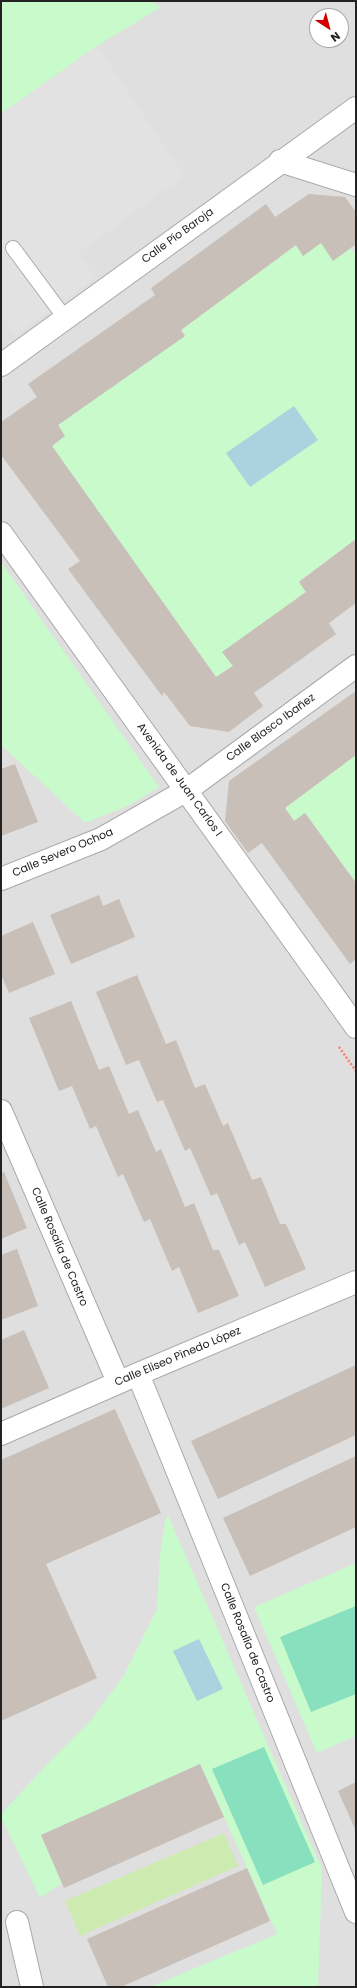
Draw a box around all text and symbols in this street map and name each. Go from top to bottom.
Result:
north arrow [309,8,349,48]
text: N [327,28,344,46]
street label: Calle Pío Baroja [139,205,217,267]
street label: Calle Blasco Ibañez [224,691,318,765]
street label: Avenida de Juan Carlos I [134,721,224,839]
street label: Calle Severo Ochoa [11,826,115,880]
street label: Calle Rosalía de Castro [28,1186,90,1308]
street label: Calle Eliseo Pinedo López [113,1324,243,1390]
street label: Calle Rosalía de Castro [217,1581,277,1705]

